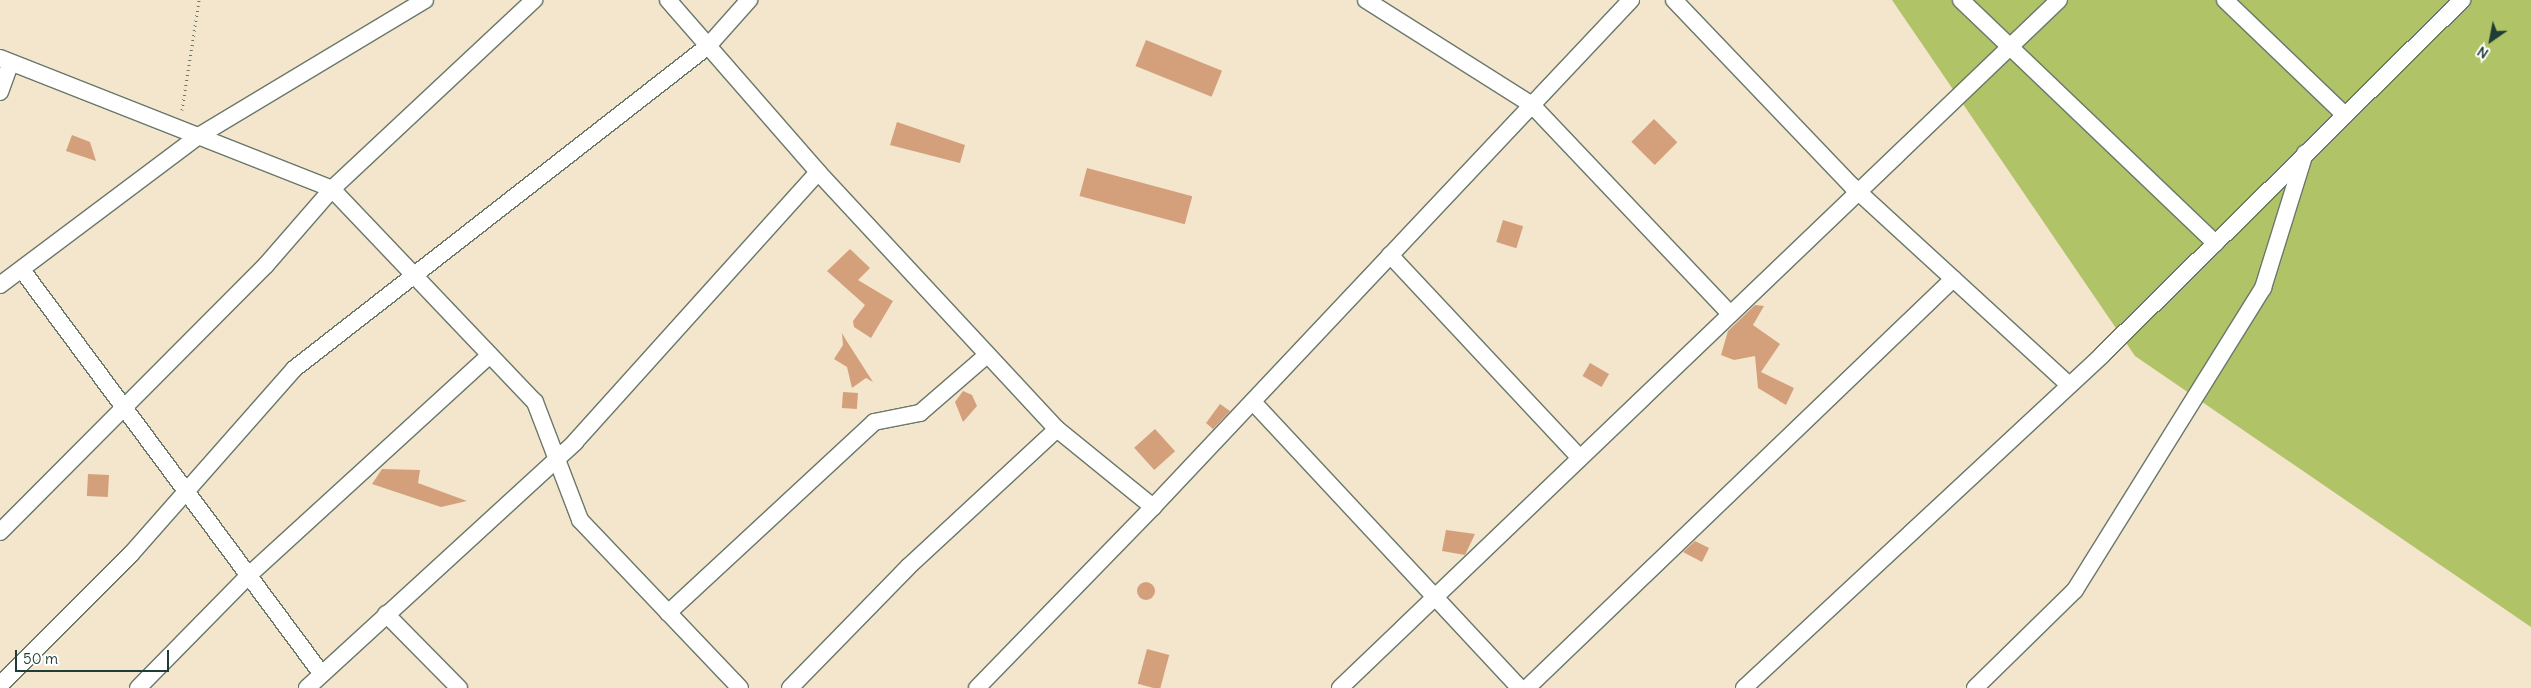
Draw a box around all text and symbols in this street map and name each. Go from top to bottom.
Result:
north arrow [2466,15,2516,65]
text: N [2474,42,2492,63]
scale bar [18,640,171,672]
text: 50 m [23,649,58,668]

